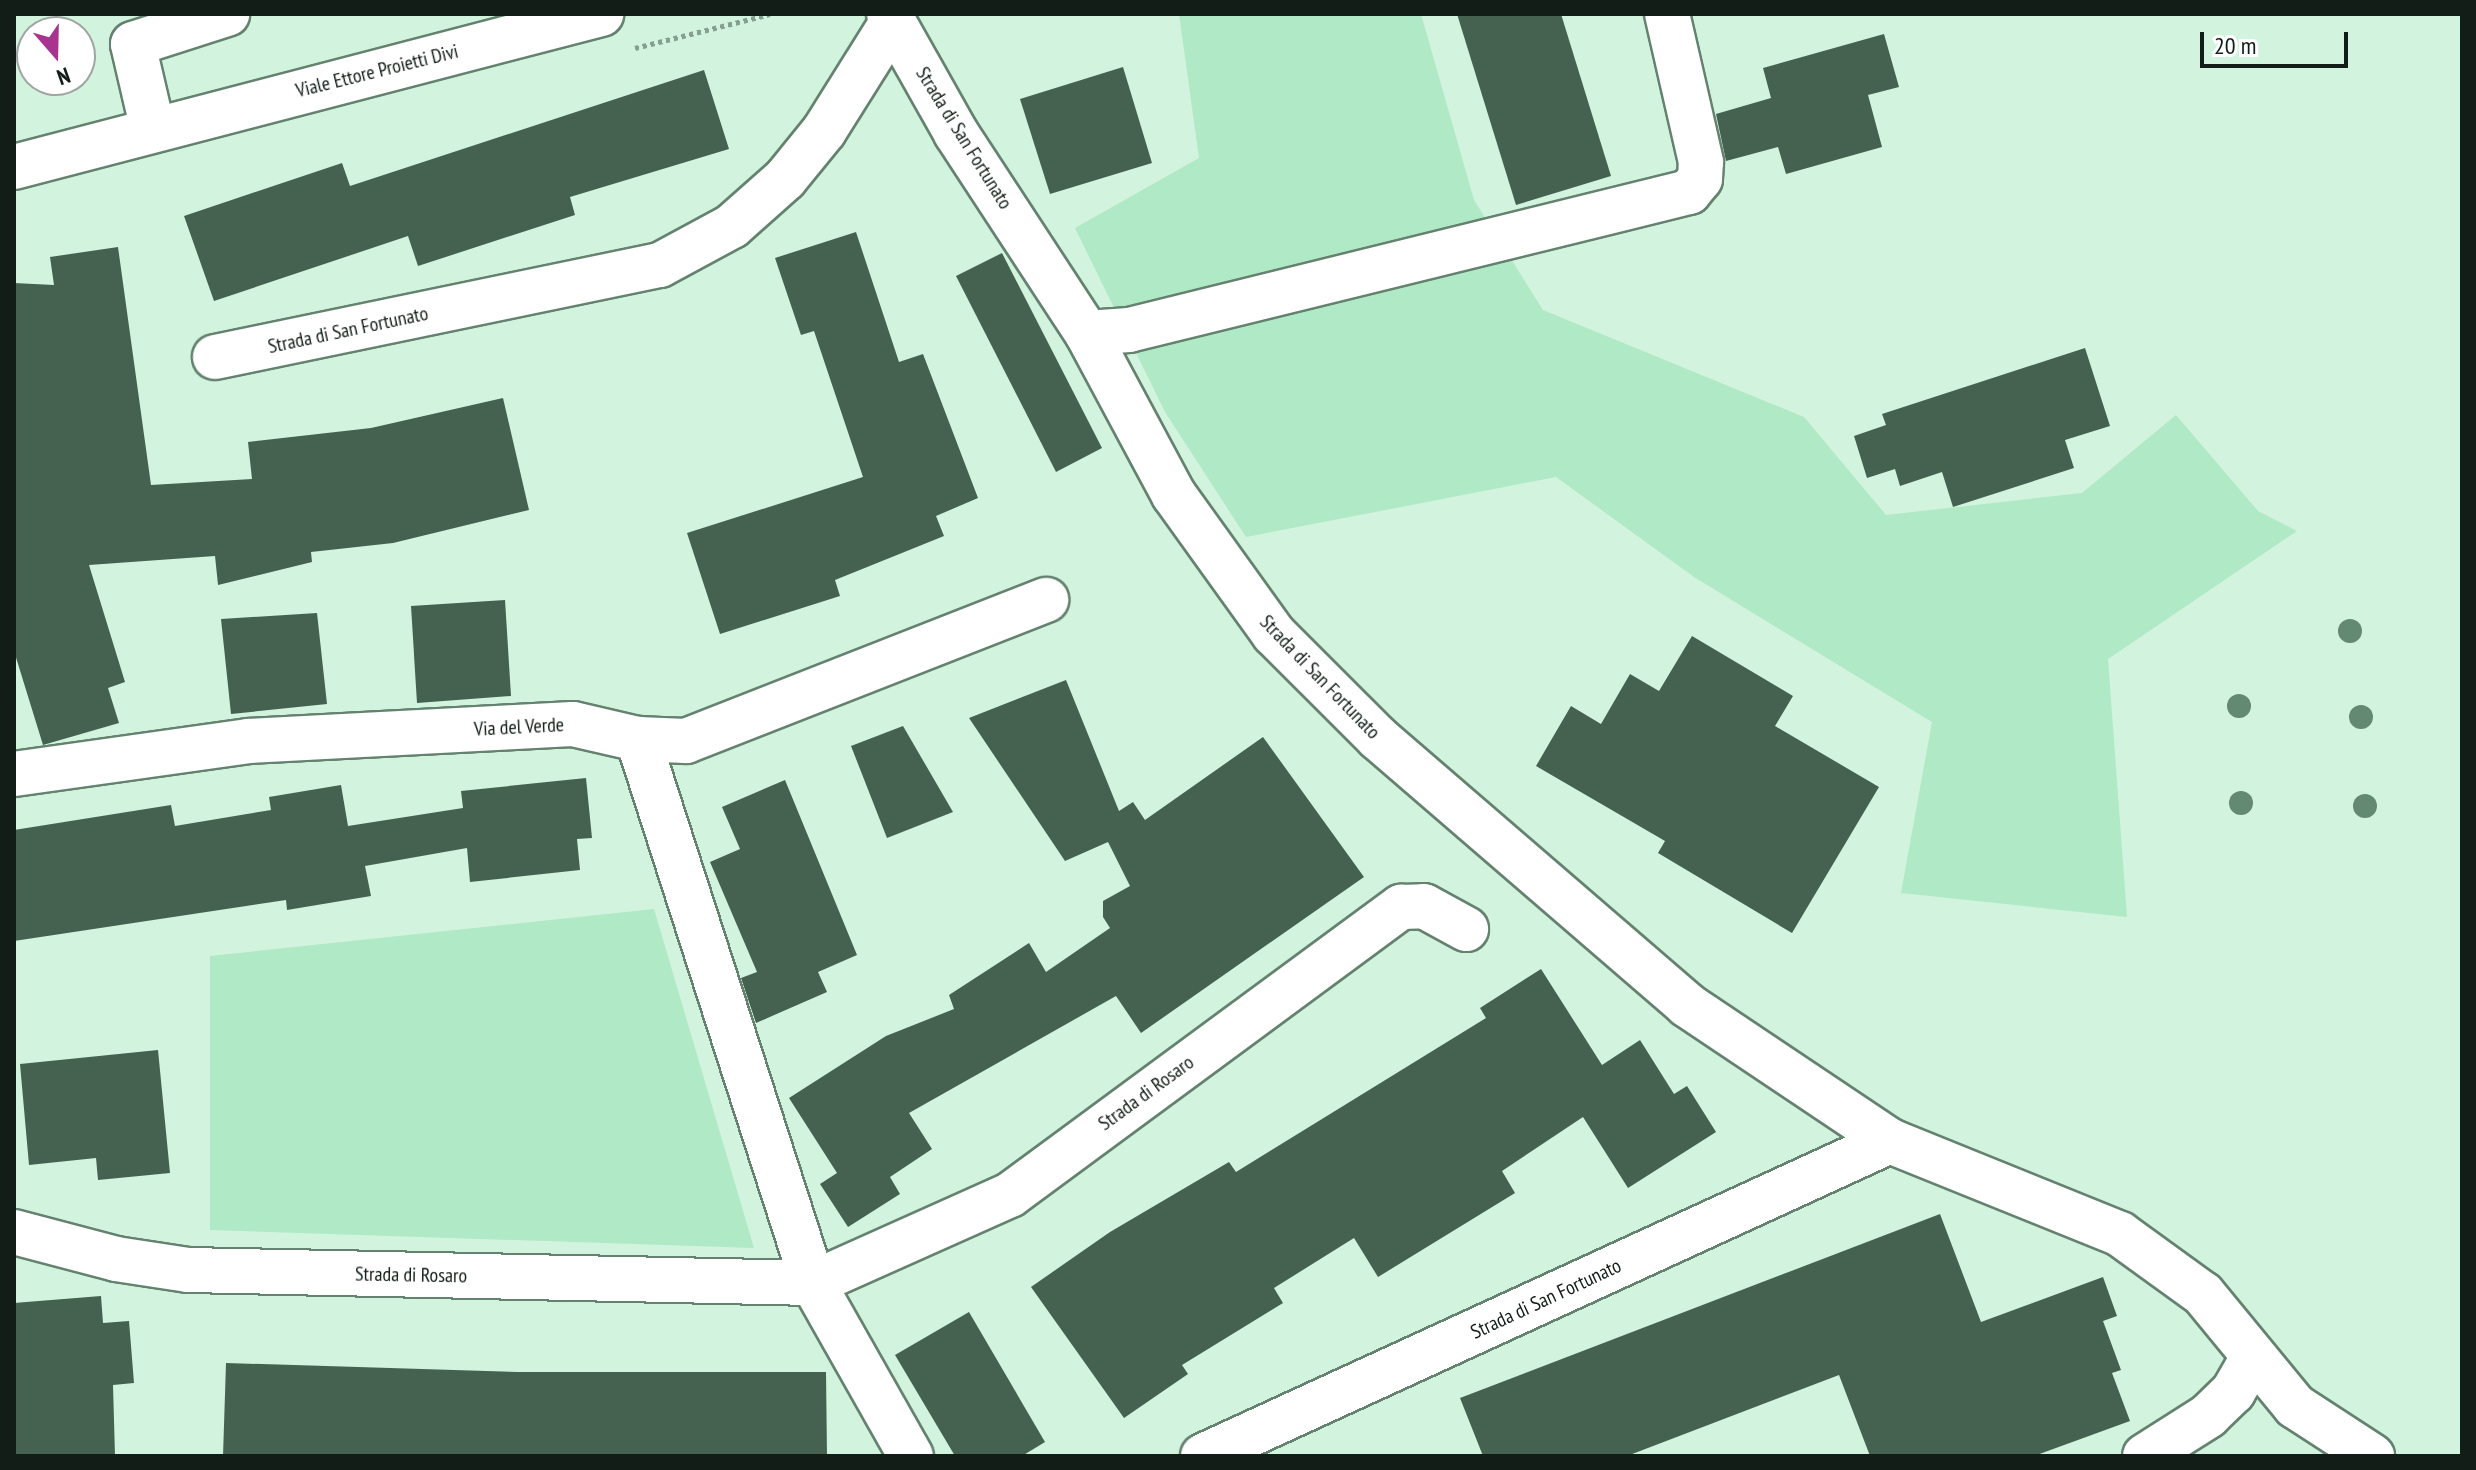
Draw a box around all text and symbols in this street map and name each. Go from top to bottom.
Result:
north arrow [16,16,96,96]
scale bar [2204,16,2352,66]
text: 20 m [2214,30,2256,61]
street label: Viale Ettore Proietti Divi [293,39,461,103]
text: N [53,61,74,92]
street label: Strada di San Fortunato [911,62,1017,214]
street label: Strada di San Fortunato [266,301,430,359]
street label: Strada di San Fortunato [1255,610,1385,744]
street label: Via del Verde [473,713,565,741]
street label: Strada di Rosaro [1094,1050,1198,1136]
street label: Strada di San Fortunato [1467,1254,1625,1344]
street label: Strada di Rosaro [355,1262,467,1288]

